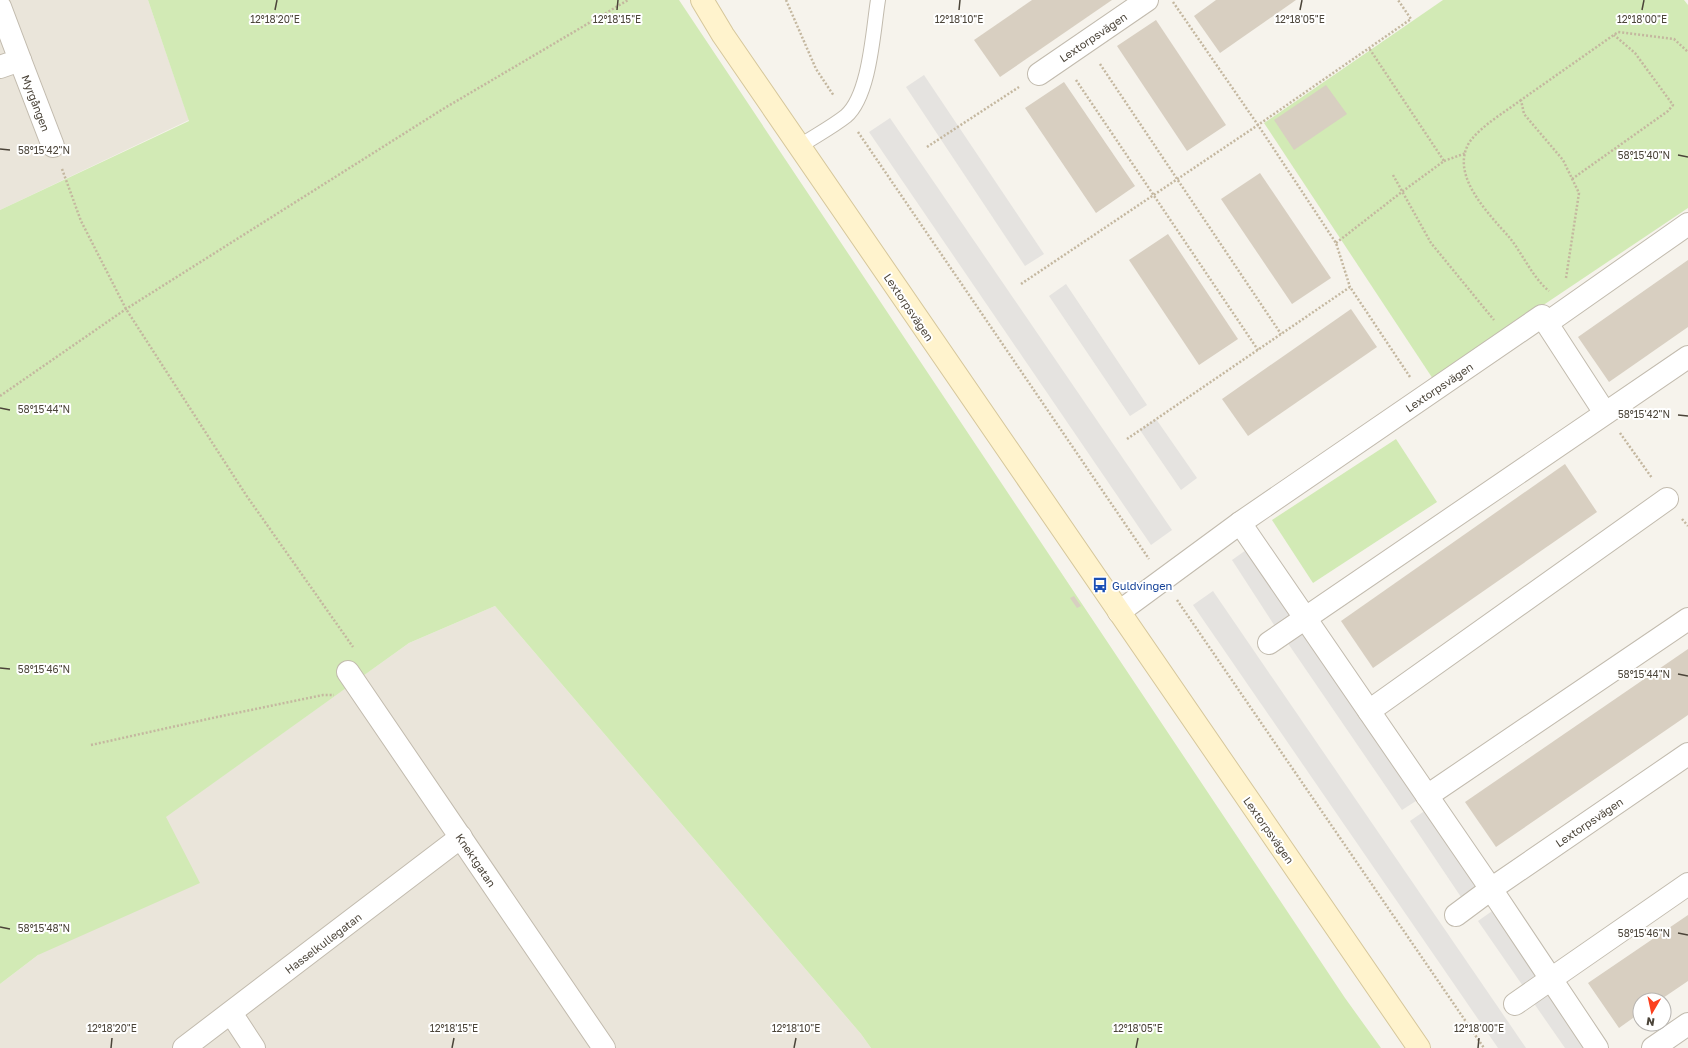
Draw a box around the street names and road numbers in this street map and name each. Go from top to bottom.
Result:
street label: Lextorpsvägen [1057,10,1129,64]
street label: Myrgången [19,73,53,133]
street label: Lextorpsvägen [882,271,936,343]
street label: Lextorpsvägen [1403,360,1475,414]
street label: Lextorpsvägen [1241,794,1297,866]
street label: Lextorpsvägen [1553,795,1625,849]
street label: Knektgatan [453,831,499,889]
street label: Hasselkullegatan [282,910,364,976]

